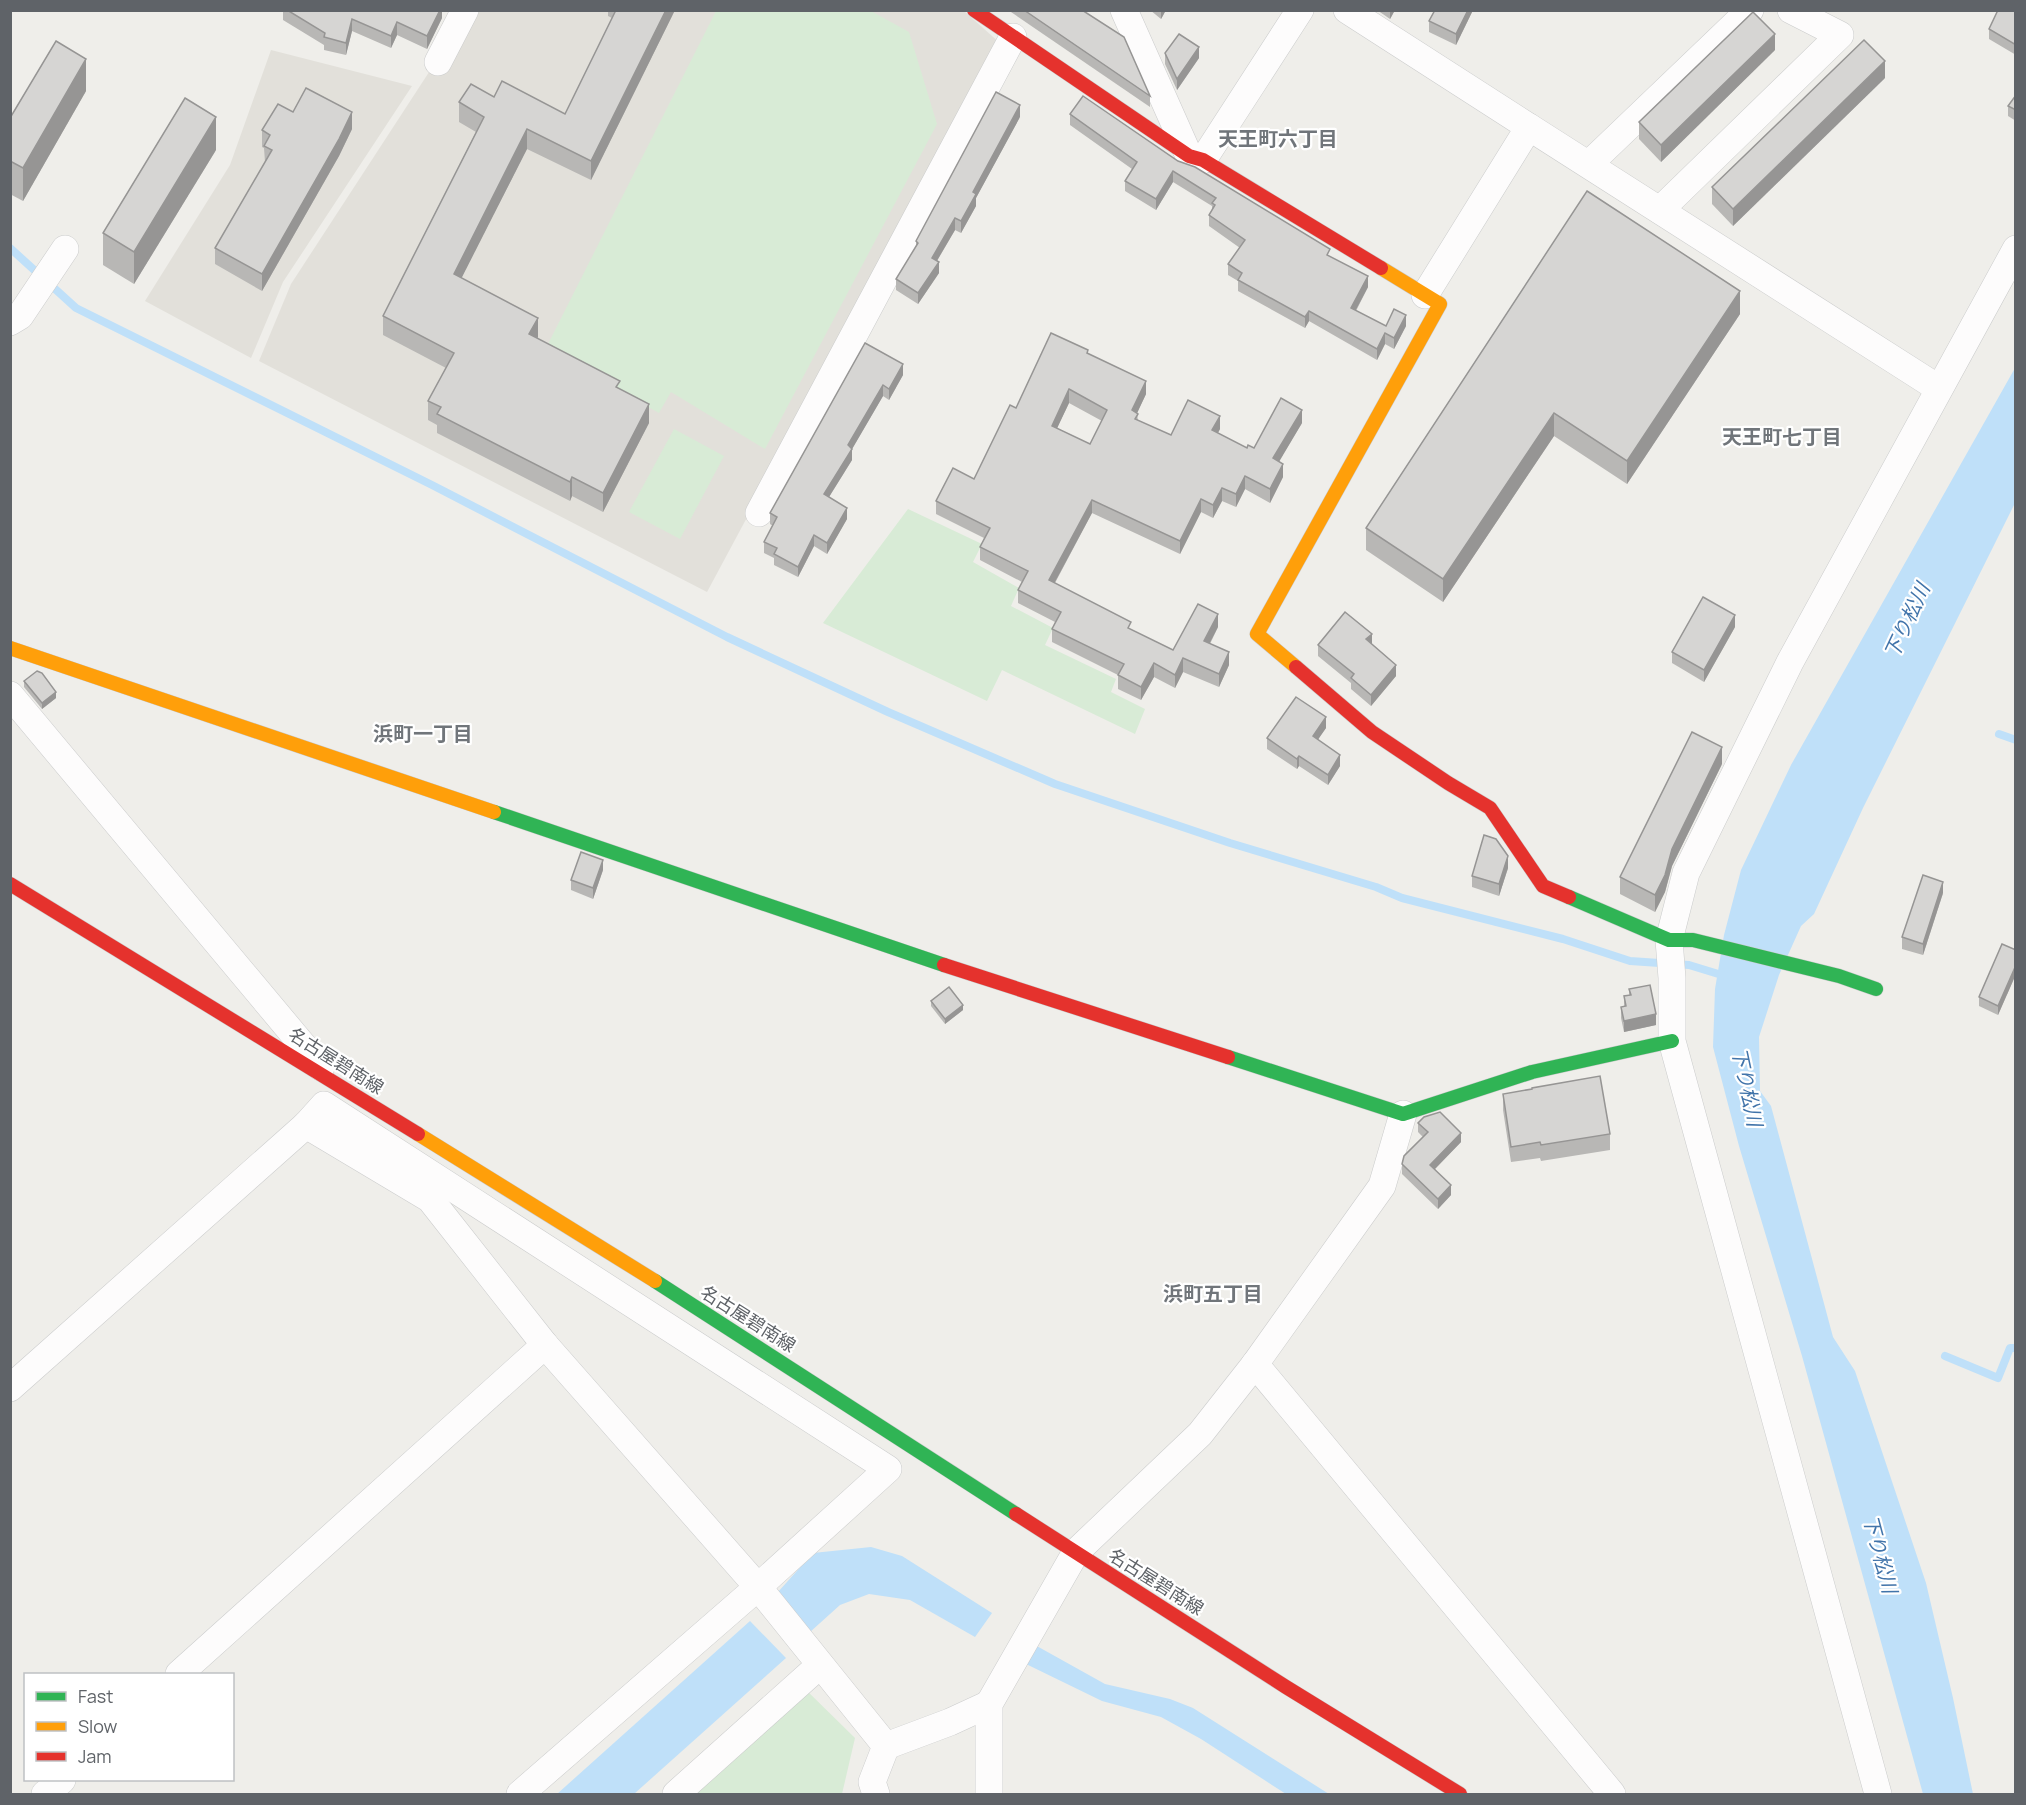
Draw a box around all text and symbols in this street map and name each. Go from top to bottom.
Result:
district label: 天王町六丁目 [1218,125,1338,152]
district label: 天王町七丁目 [1722,423,1842,450]
water label: 下り松川 [1877,577,1937,663]
district label: 浜町一丁目 [373,720,473,747]
street label: 名古屋碧南線 [284,1021,389,1099]
water label: 下り松川 [1726,1045,1769,1131]
street label: 名古屋碧南線 [696,1279,801,1357]
district label: 浜町五丁目 [1163,1280,1263,1307]
water label: 下り松川 [1857,1512,1904,1598]
street label: 名古屋碧南線 [1104,1542,1209,1620]
legend [24,1673,234,1781]
text: Fast [78,1684,113,1708]
text: Slow [78,1714,118,1738]
text: Jam [78,1744,112,1768]

